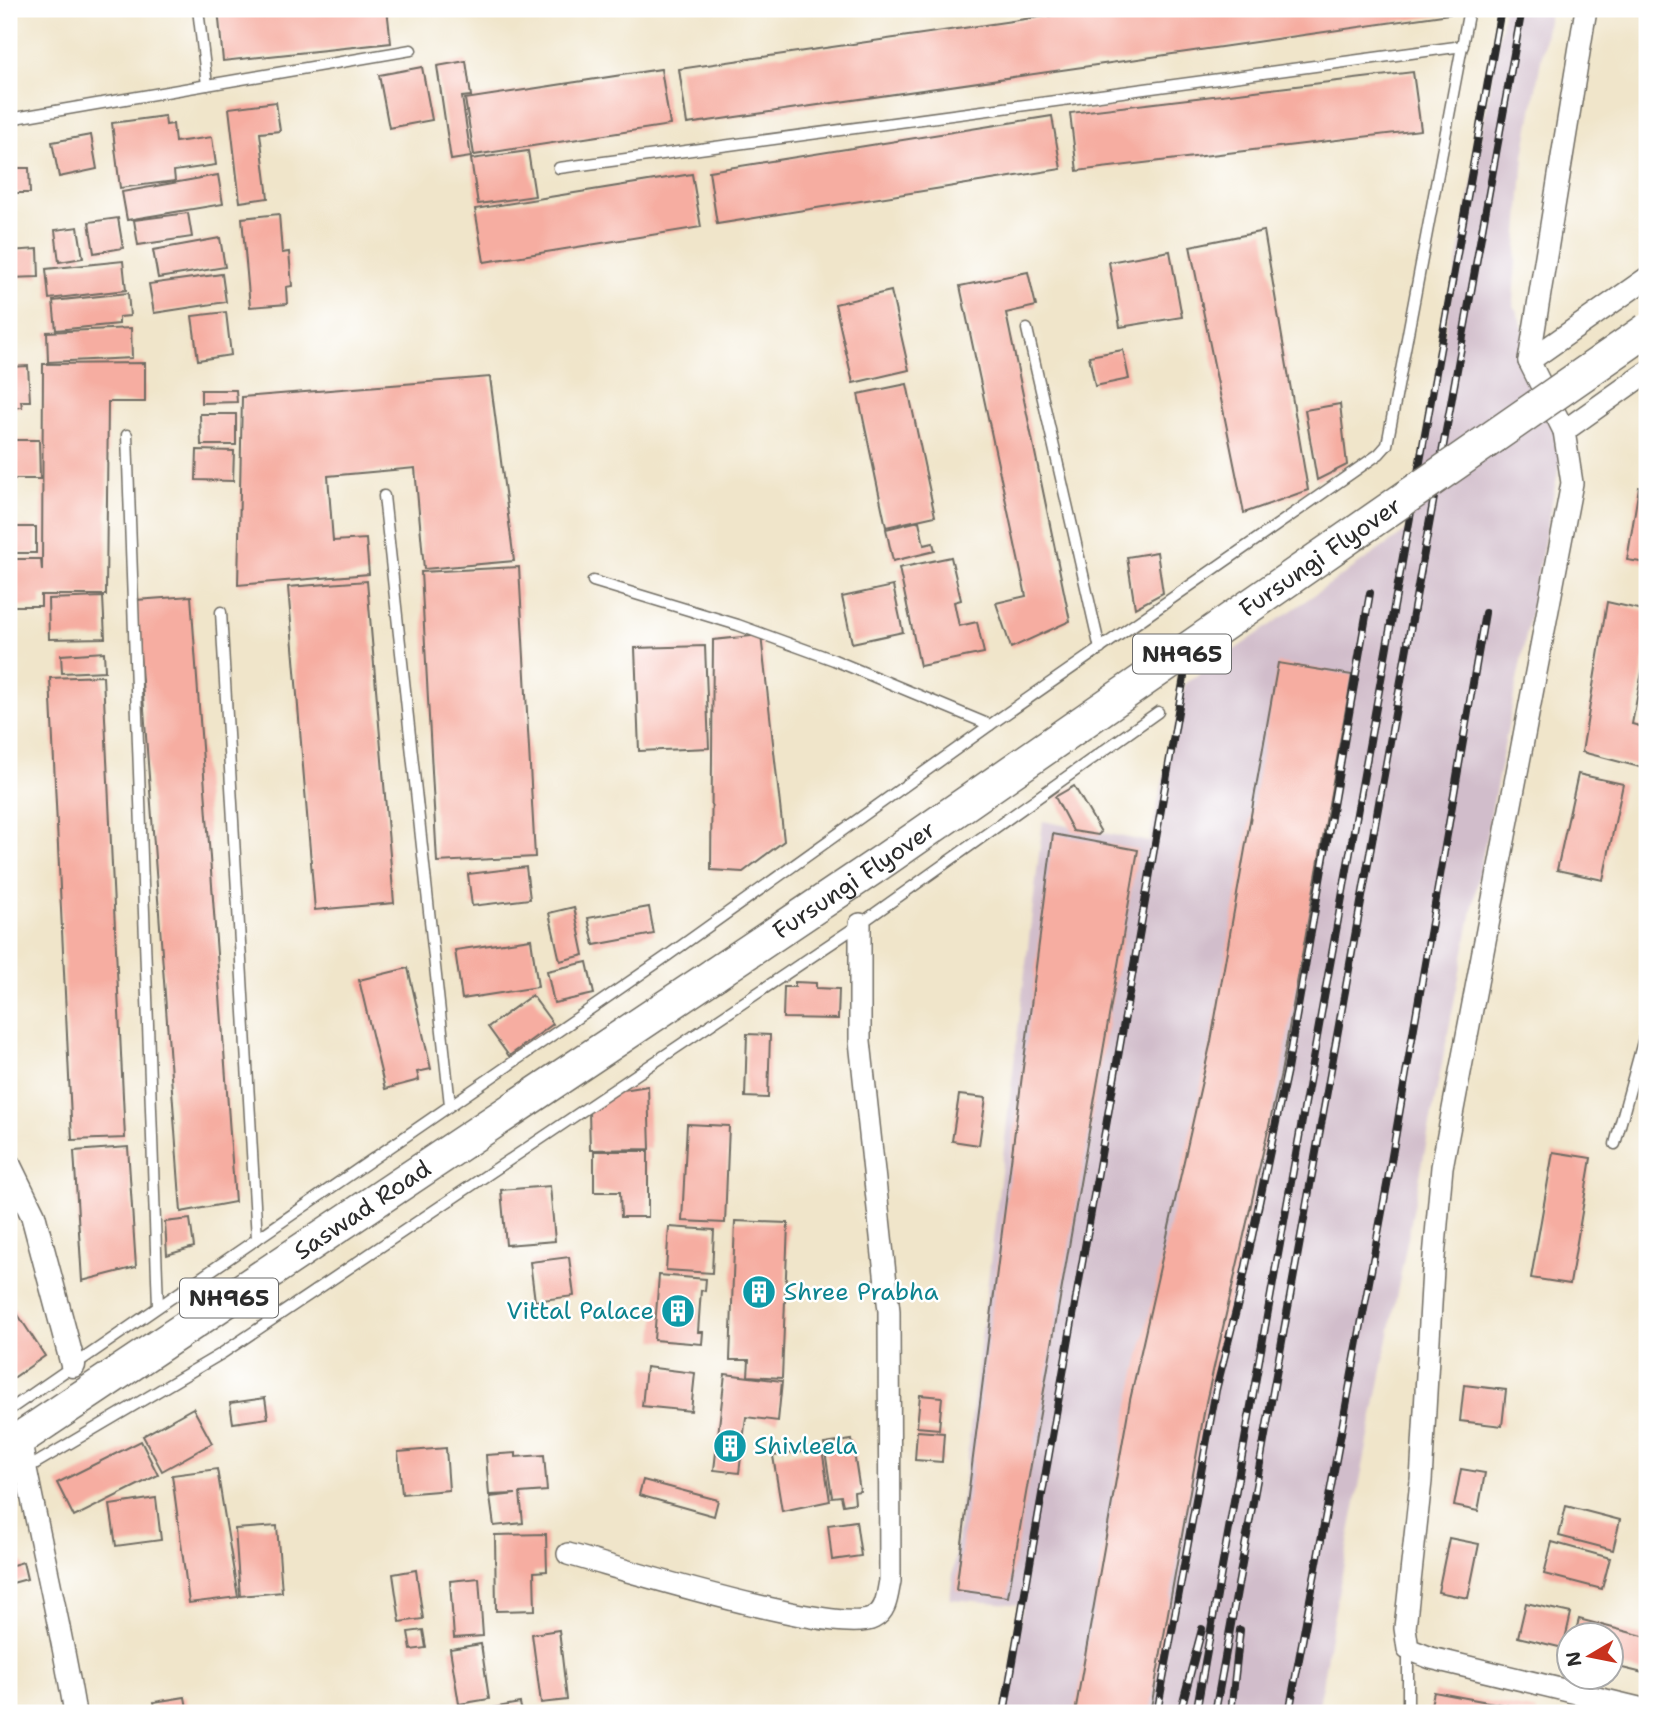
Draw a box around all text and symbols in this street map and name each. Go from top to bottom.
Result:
street label: Fursungi Flyover [1233,490,1408,625]
road number: NH965 [1133,634,1231,674]
street label: Fursungi Flyover [767,813,942,947]
street label: Saswad Road [288,1153,437,1267]
building icon: Shree Prabha [740,1273,778,1311]
place label: Shree Prabha [784,1276,939,1308]
road number: NH965 [180,1278,278,1317]
building icon: Vittal Palace [659,1292,697,1330]
place label: Vittal Palace [506,1295,654,1327]
building icon: Shivleela [711,1427,749,1465]
place label: Shivleela [754,1430,858,1462]
north arrow [1554,1620,1624,1690]
text: N [1560,1649,1587,1668]

